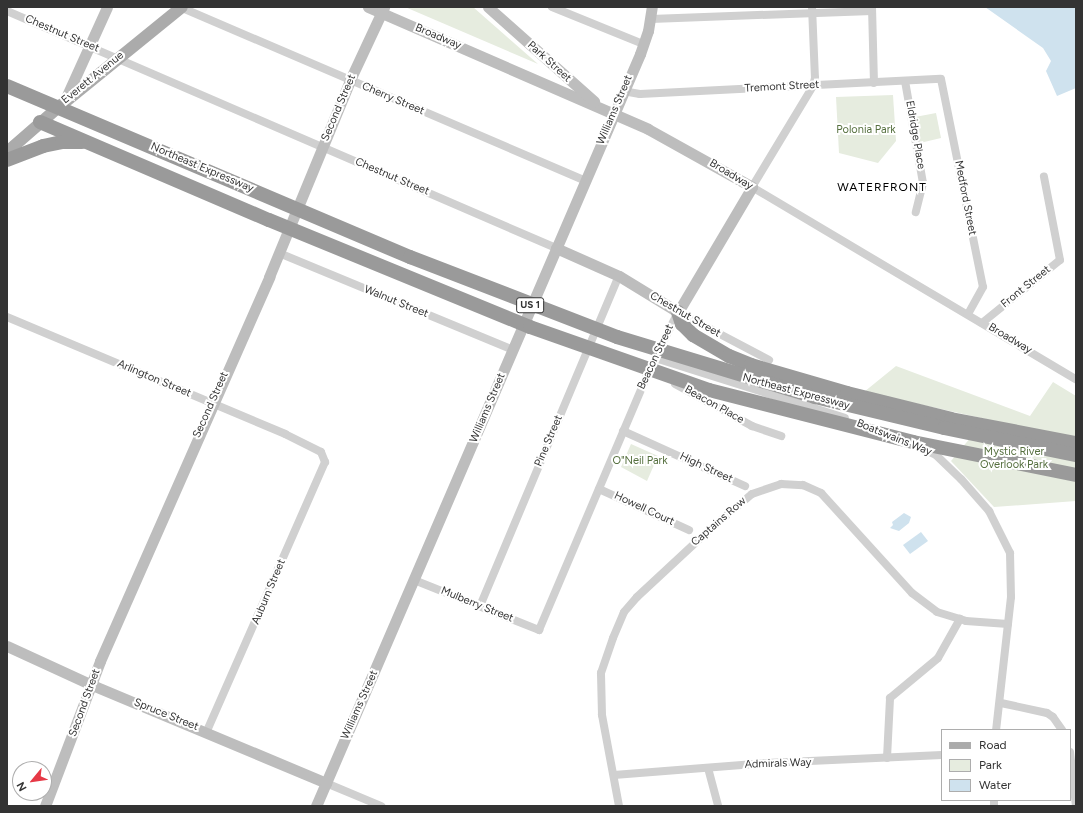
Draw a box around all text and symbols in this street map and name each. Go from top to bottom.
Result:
street label: Chestnut Street [23,12,101,56]
street label: Broadway [413,21,463,53]
street label: Park Street [524,39,574,85]
street label: Everett Avenue [59,49,127,107]
street label: Second Street [319,73,359,143]
street label: Williams Street [594,73,636,147]
street label: Tremont Street [744,78,820,96]
street label: Cherry Street [360,80,426,118]
street label: Eldridge Place [902,100,928,170]
park label: Polonia Park [836,123,896,137]
street label: Northeast Expressway [149,140,255,196]
street label: Chestnut Street [353,155,431,199]
street label: Broadway [707,157,755,193]
street label: Medford Street [951,160,979,236]
district label: WATERFRONT [837,181,927,195]
street label: Front Street [999,263,1053,311]
street label: Walnut Street [362,283,430,321]
street label: Chestnut Street [647,289,723,341]
road number: US 1 [516,297,544,313]
street label: Broadway [986,321,1034,357]
street label: Beacon Street [635,322,677,392]
street label: Arlington Street [115,358,193,400]
street label: Second Street [190,370,232,440]
street label: Williams Street [467,371,509,445]
street label: Northeast Expressway [741,371,851,413]
street label: Beacon Place [682,383,746,427]
street label: Pine Street [532,413,566,469]
street label: Boatswains Way [854,417,934,459]
park label: Mystic River Overlook Park [980,446,1048,472]
street label: High Street [677,450,735,486]
park label: O"Neil Park [612,454,668,468]
street label: Howell Court [612,489,676,529]
street label: Captains Row [689,495,749,549]
street label: Auburn Street [249,557,289,627]
street label: Mulberry Street [439,584,515,626]
street label: Second Street [67,667,103,739]
street label: Williams Street [339,668,381,742]
street label: Spruce Street [132,696,200,734]
legend [941,729,1071,801]
text: Road [979,738,1007,752]
street label: Admirals Way [744,756,812,772]
text: Park [979,758,1002,772]
north arrow [12,761,52,801]
text: Water [979,778,1011,792]
text: N [14,780,30,793]

